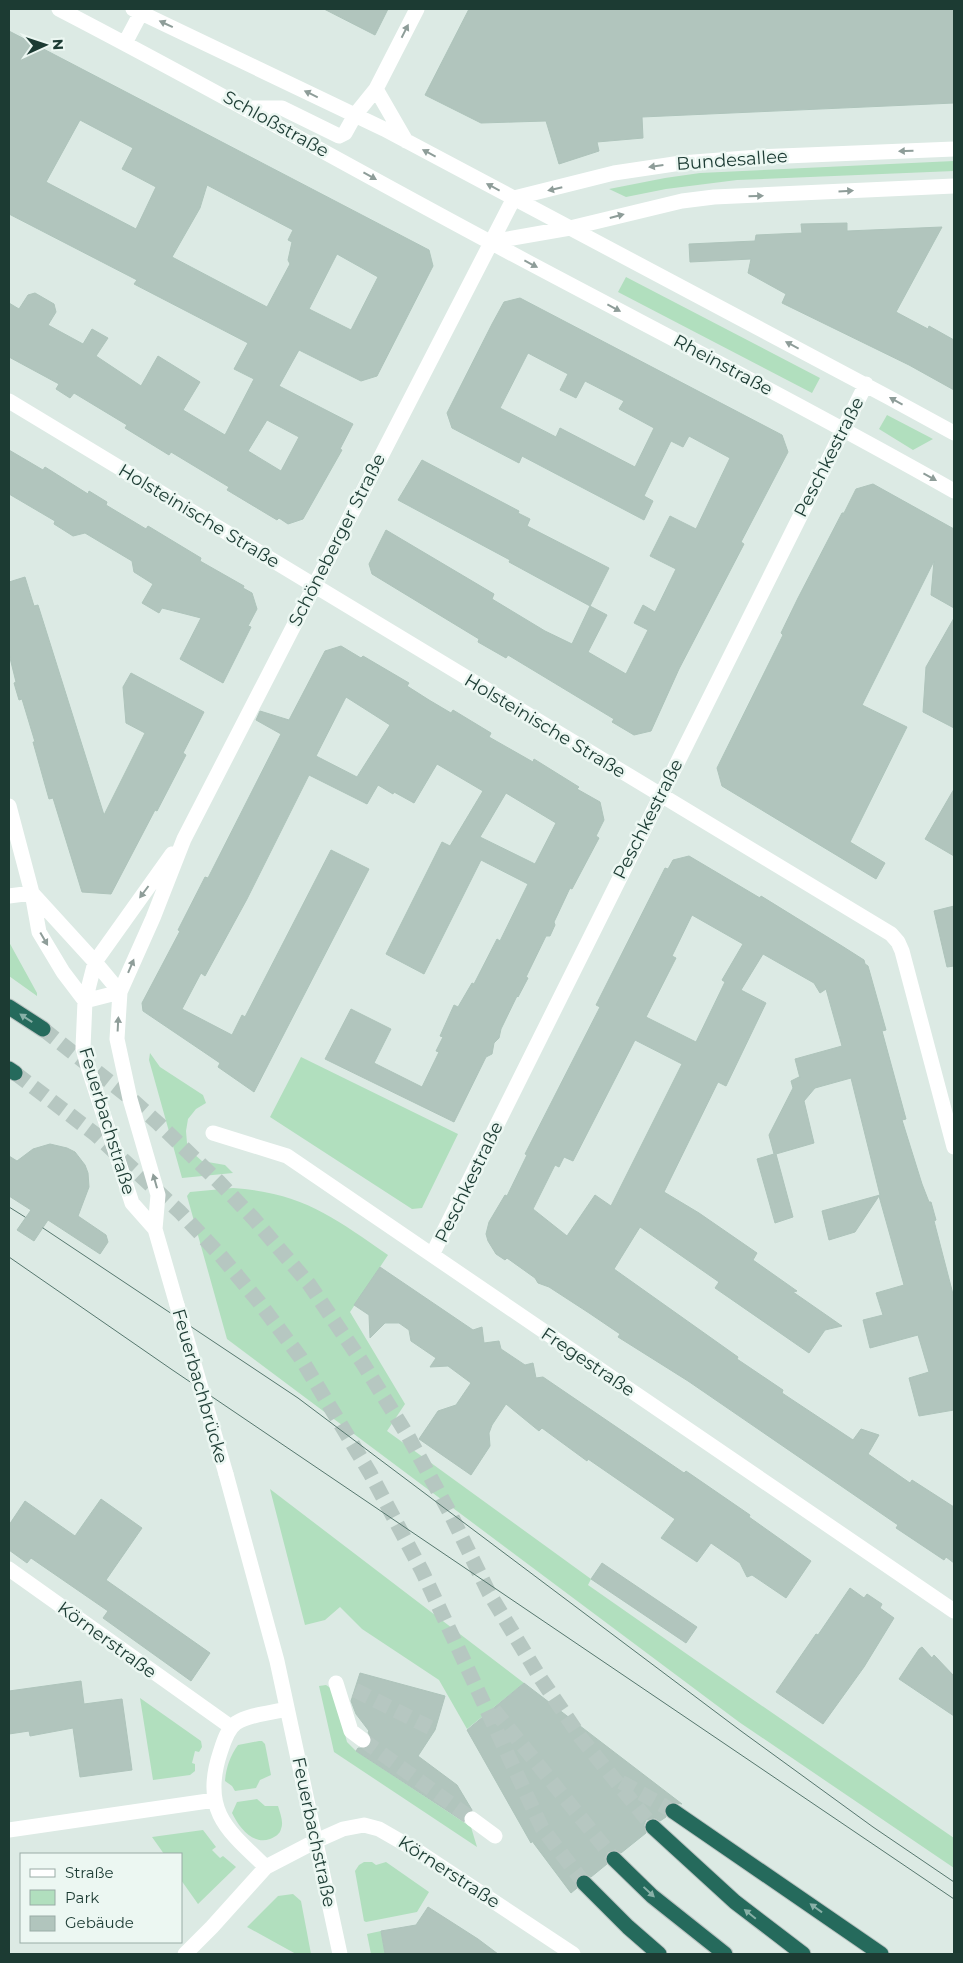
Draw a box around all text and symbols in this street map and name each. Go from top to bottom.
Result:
north arrow [20,20,70,70]
one-way arrow [159,20,174,29]
one-way arrow [401,24,409,38]
text: N [49,38,67,50]
street label: Schloßstraße [219,86,333,162]
one-way arrow [304,89,318,97]
street label: Bundesallee [675,145,789,175]
one-way arrow [897,147,913,155]
one-way arrow [421,149,436,157]
one-way arrow [648,163,664,171]
one-way arrow [362,172,377,180]
one-way arrow [486,182,499,191]
one-way arrow [547,185,562,193]
one-way arrow [838,187,854,195]
one-way arrow [748,191,764,199]
one-way arrow [610,212,625,220]
one-way arrow [524,260,538,268]
one-way arrow [607,304,622,312]
street label: Rheinstraße [670,330,776,400]
one-way arrow [784,341,799,349]
street label: Peschkestraße [789,393,869,521]
one-way arrow [889,397,903,405]
street label: Schöneberger Straße [284,450,390,630]
street label: Holsteinische Straße [114,459,284,573]
one-way arrow [923,473,937,481]
street label: Holsteinische Straße [460,669,630,783]
street label: Peschkestraße [608,755,688,883]
one-way arrow [139,885,149,899]
one-way arrow [39,933,48,946]
one-way arrow [128,959,136,973]
one-way arrow [19,1013,33,1023]
one-way arrow [114,1016,122,1032]
street label: Feuerbachstraße [74,1045,140,1198]
street label: Peschkestraße [430,1118,508,1246]
one-way arrow [150,1174,158,1189]
street label: Feuerbachbrücke [167,1306,233,1466]
street label: Fregestraße [537,1323,639,1401]
street label: Körnerstraße [53,1597,161,1683]
street label: Feuerbachstraße [287,1755,341,1909]
street label: Körnerstraße [394,1831,504,1913]
legend [20,1853,182,1943]
text: Straße [65,1863,114,1882]
one-way arrow [642,1886,654,1898]
text: Park [65,1888,99,1907]
one-way arrow [809,1903,823,1913]
one-way arrow [744,1909,757,1920]
text: Gebäude [65,1913,134,1932]

